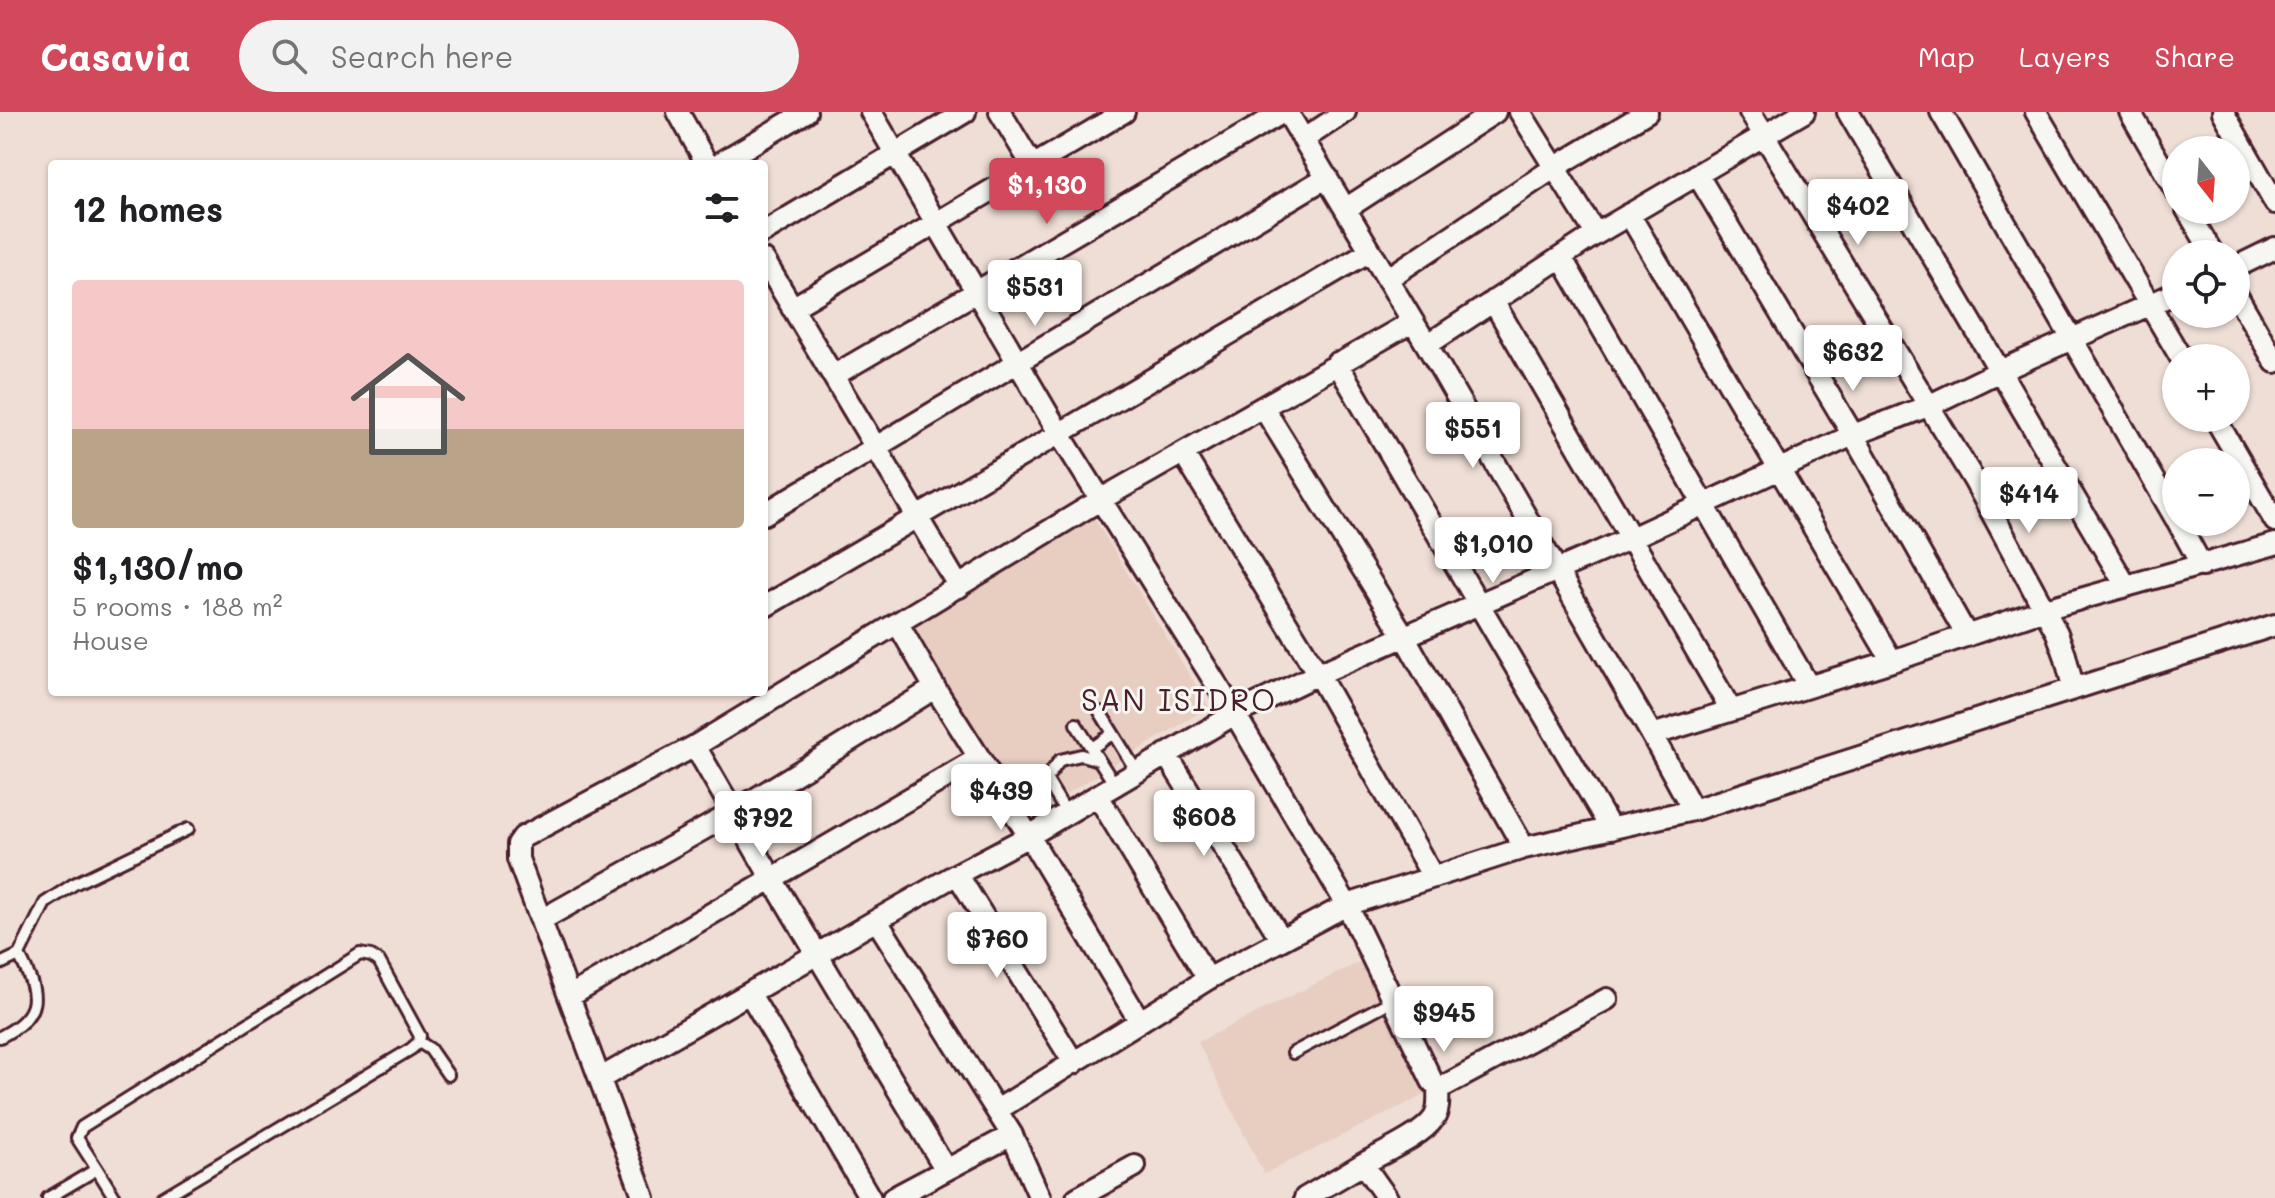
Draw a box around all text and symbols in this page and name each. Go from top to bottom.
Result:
search box [239,20,799,92]
text: Casavia [40,31,191,81]
icon: search [267,34,311,78]
text: Search here [331,36,513,76]
text: Map [1918,38,1975,74]
text: Layers [2019,38,2111,74]
text: Share [2155,38,2235,74]
north arrow [2162,136,2250,224]
map controls [2162,136,2250,536]
pin: $1,130 [982,158,1112,226]
text: $1,130 [1007,167,1087,201]
pin: $402 [1811,179,1905,247]
text: 12 homes [72,186,223,231]
icon: filters [700,186,744,230]
text: $402 [1826,188,1890,222]
button: locate [2162,240,2250,328]
pin: $531 [988,260,1082,328]
text: $531 [1006,269,1064,303]
pin: $632 [1806,325,1900,393]
icon: home [336,332,480,476]
text: $632 [1822,334,1884,368]
button: + [2162,344,2250,432]
pin: $551 [1426,402,1520,470]
text: $551 [1444,411,1502,445]
button: − [2162,448,2250,536]
pin: $414 [1982,467,2076,535]
text: $414 [1999,476,2059,510]
pin: $1,010 [1428,517,1558,585]
text: $1,010 [1453,526,1533,560]
text: $1,130/mo [72,544,243,589]
text: 5 rooms · 188 m² [72,589,283,623]
text: House [72,623,149,657]
district label: SAN ISIDRO [1081,679,1277,719]
pin: $439 [954,764,1048,832]
text: $439 [969,773,1033,807]
pin: $608 [1157,790,1251,858]
pin: $792 [716,791,810,859]
text: $608 [1172,799,1236,833]
text: $792 [733,800,793,834]
pin: $760 [950,912,1044,980]
text: $760 [966,921,1029,955]
pin: $945 [1397,986,1491,1054]
text: $945 [1412,995,1476,1029]

